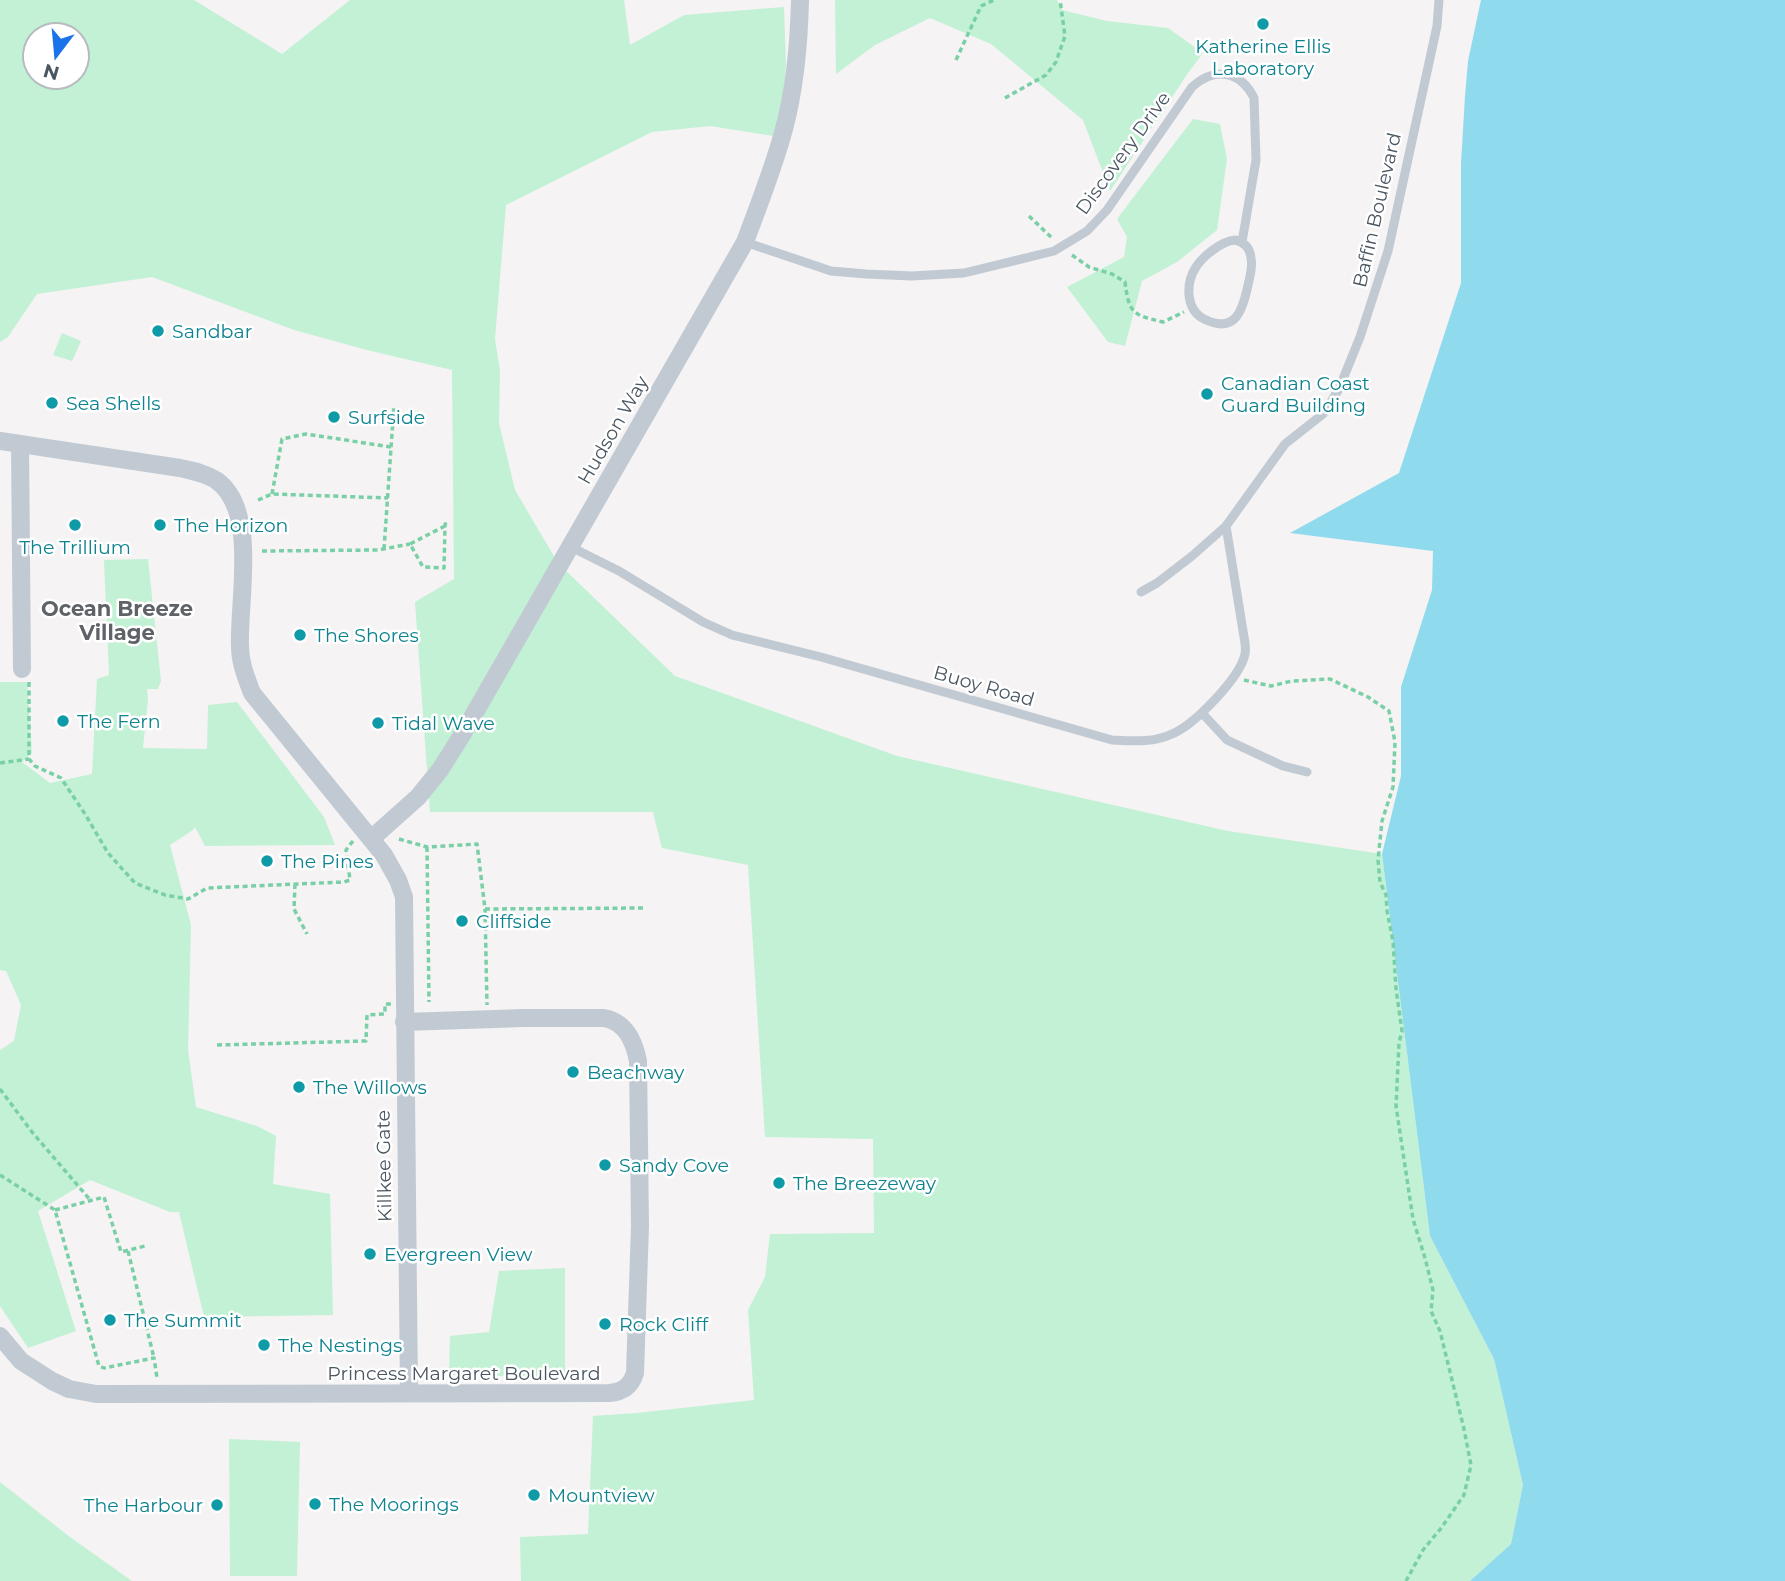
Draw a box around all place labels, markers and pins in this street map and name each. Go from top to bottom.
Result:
marker: Katherine Ellis Laboratory [1255,16,1271,32]
place label: Katherine Ellis Laboratory [1195,35,1331,80]
place label: Sandbar [172,320,252,343]
marker: Sandbar [150,323,166,339]
place label: Canadian Coast Guard Building [1221,372,1370,417]
marker: Canadian Coast Guard Building [1199,386,1215,402]
place label: Sea Shells [66,392,161,415]
marker: Sea Shells [44,395,60,411]
place label: Surfside [348,406,425,429]
marker: Surfside [326,409,342,425]
place label: The Horizon [174,514,288,537]
marker: The Trillium [67,517,83,533]
marker: The Horizon [152,517,168,533]
place label: The Trillium [19,536,131,559]
place label: The Shores [314,624,419,647]
marker: The Shores [292,627,308,643]
place label: The Fern [77,710,161,733]
place label: Tidal Wave [392,712,495,735]
marker: The Fern [55,713,71,729]
marker: Tidal Wave [370,715,386,731]
place label: The Pines [281,850,374,873]
marker: The Pines [259,853,275,869]
place label: Cliffside [476,910,551,933]
marker: Cliffside [454,913,470,929]
place label: Beachway [587,1061,685,1084]
marker: Beachway [565,1064,581,1080]
place label: The Willows [313,1076,427,1099]
marker: The Willows [291,1079,307,1095]
place label: Sandy Cove [619,1154,729,1177]
marker: Sandy Cove [597,1157,613,1173]
place label: The Breezeway [793,1172,937,1195]
marker: The Breezeway [771,1175,787,1191]
place label: Evergreen View [384,1243,533,1266]
marker: Evergreen View [362,1246,378,1262]
place label: The Summit [124,1309,242,1332]
marker: The Summit [102,1312,118,1328]
place label: Rock Cliff [619,1313,710,1336]
marker: Rock Cliff [597,1316,613,1332]
place label: The Nestings [278,1334,402,1357]
marker: The Nestings [256,1337,272,1353]
place label: Mountview [548,1484,655,1507]
marker: Mountview [526,1487,542,1503]
place label: The Moorings [329,1493,459,1516]
place label: The Harbour [83,1494,203,1517]
marker: The Moorings [307,1496,323,1512]
marker: The Harbour [209,1497,225,1513]

